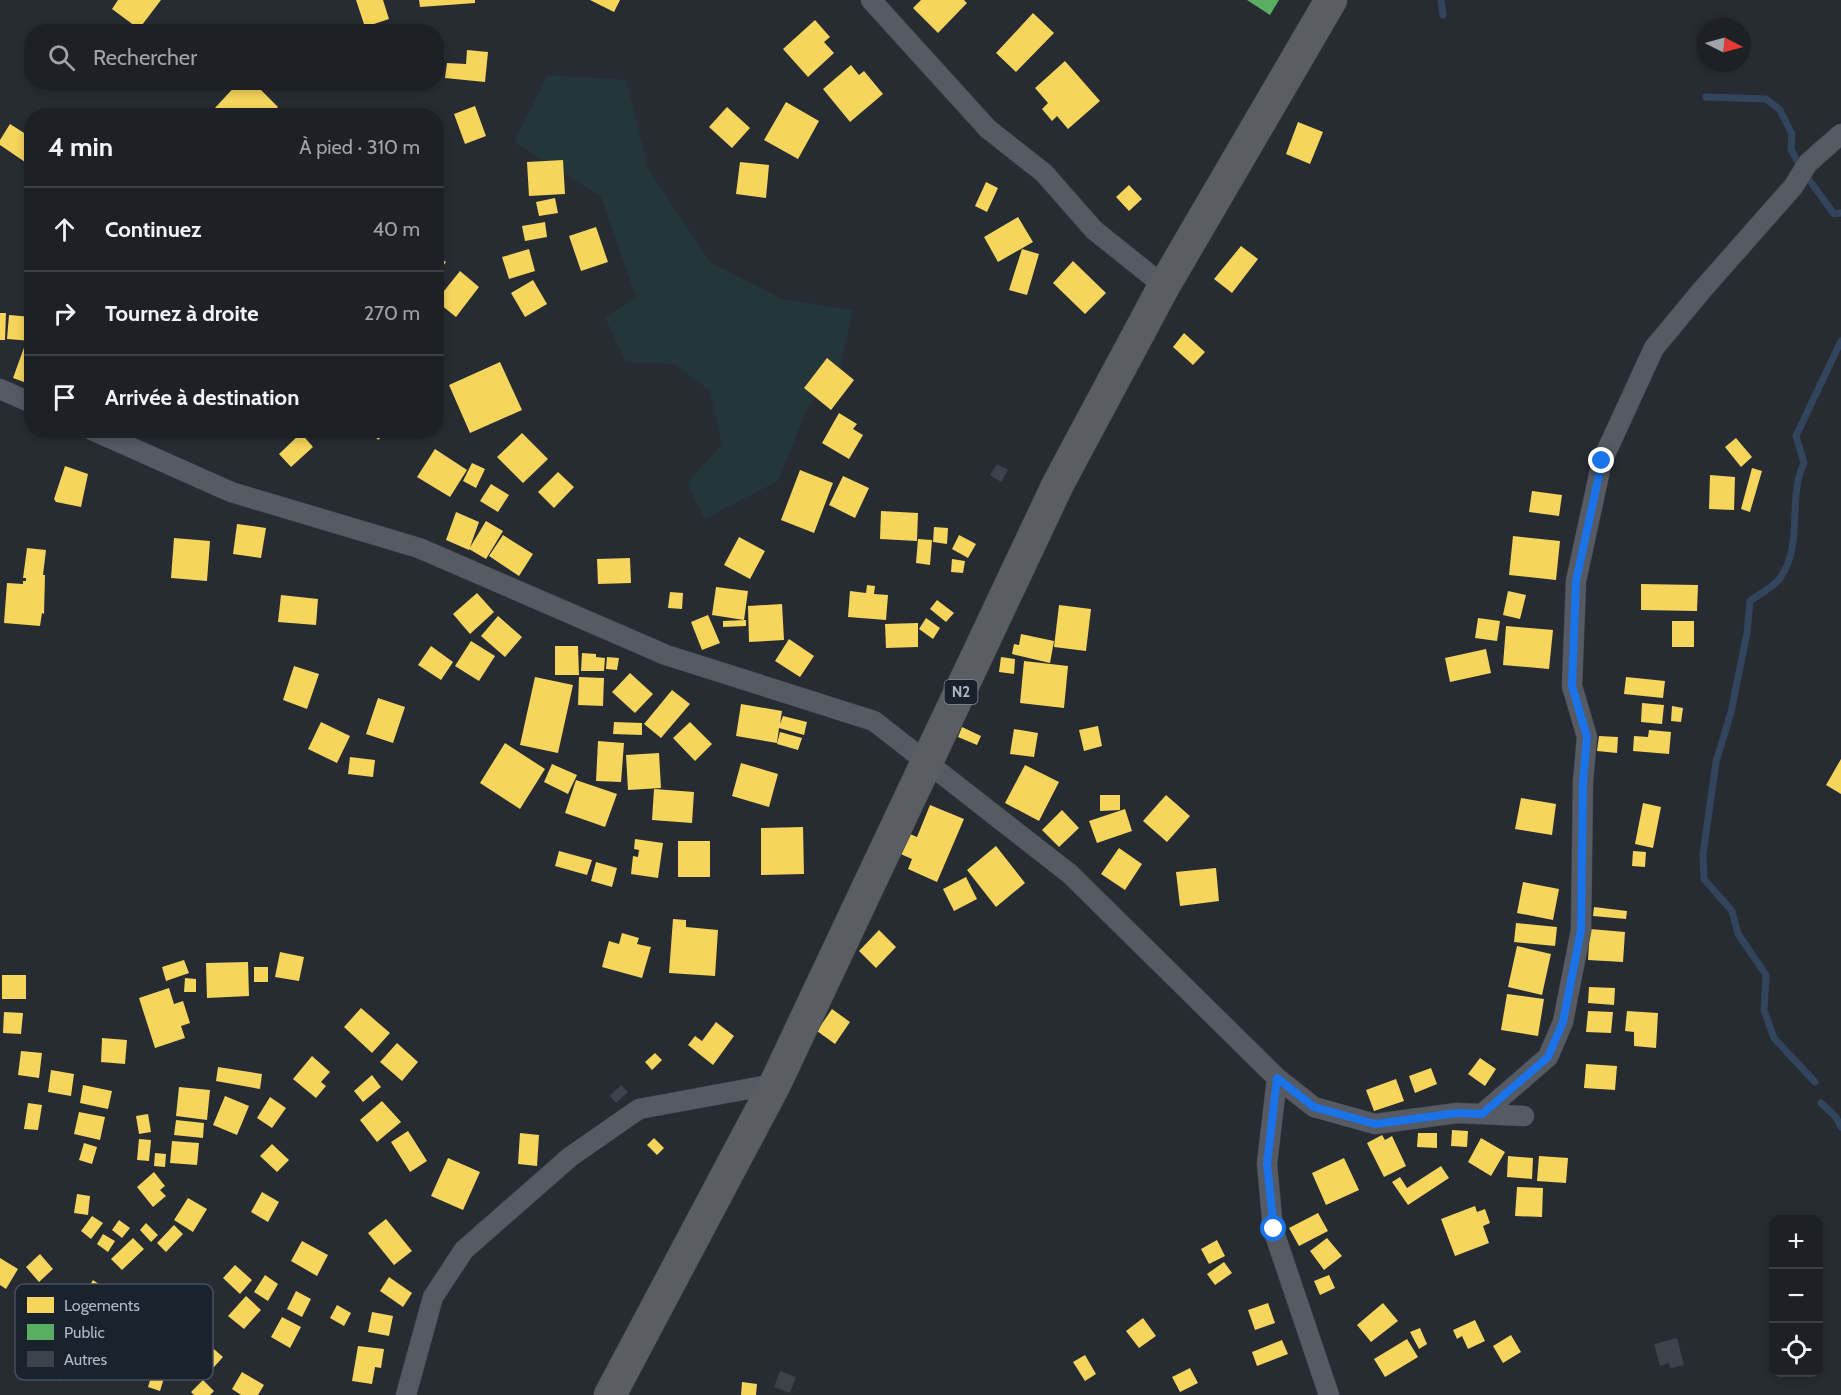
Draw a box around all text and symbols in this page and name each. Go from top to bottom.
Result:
north arrow [1697,18,1751,72]
search box [24,24,444,90]
icon: search [45,41,78,74]
text: Rechercher [93,44,197,71]
text: 4 min [48,131,113,163]
text: À pied · 310 m [299,135,420,159]
icon: ahead [48,213,81,246]
text: Continuez [105,216,202,243]
text: 40 m [372,217,420,241]
icon: right [48,297,81,330]
text: Tournez à droite [105,300,259,327]
text: 270 m [364,301,420,325]
icon: arrive [48,381,81,414]
text: Arrivée à destination [105,384,299,411]
route end [1588,447,1614,473]
road number: N2 [944,680,978,704]
route start [1260,1215,1286,1241]
map controls [1769,1215,1823,1377]
button: + [1769,1215,1823,1269]
button: − [1769,1269,1823,1323]
legend [15,1284,213,1380]
text: Logements [64,1296,140,1315]
text: Public [64,1323,105,1342]
button: locate [1769,1323,1823,1377]
text: Autres [64,1350,107,1369]

